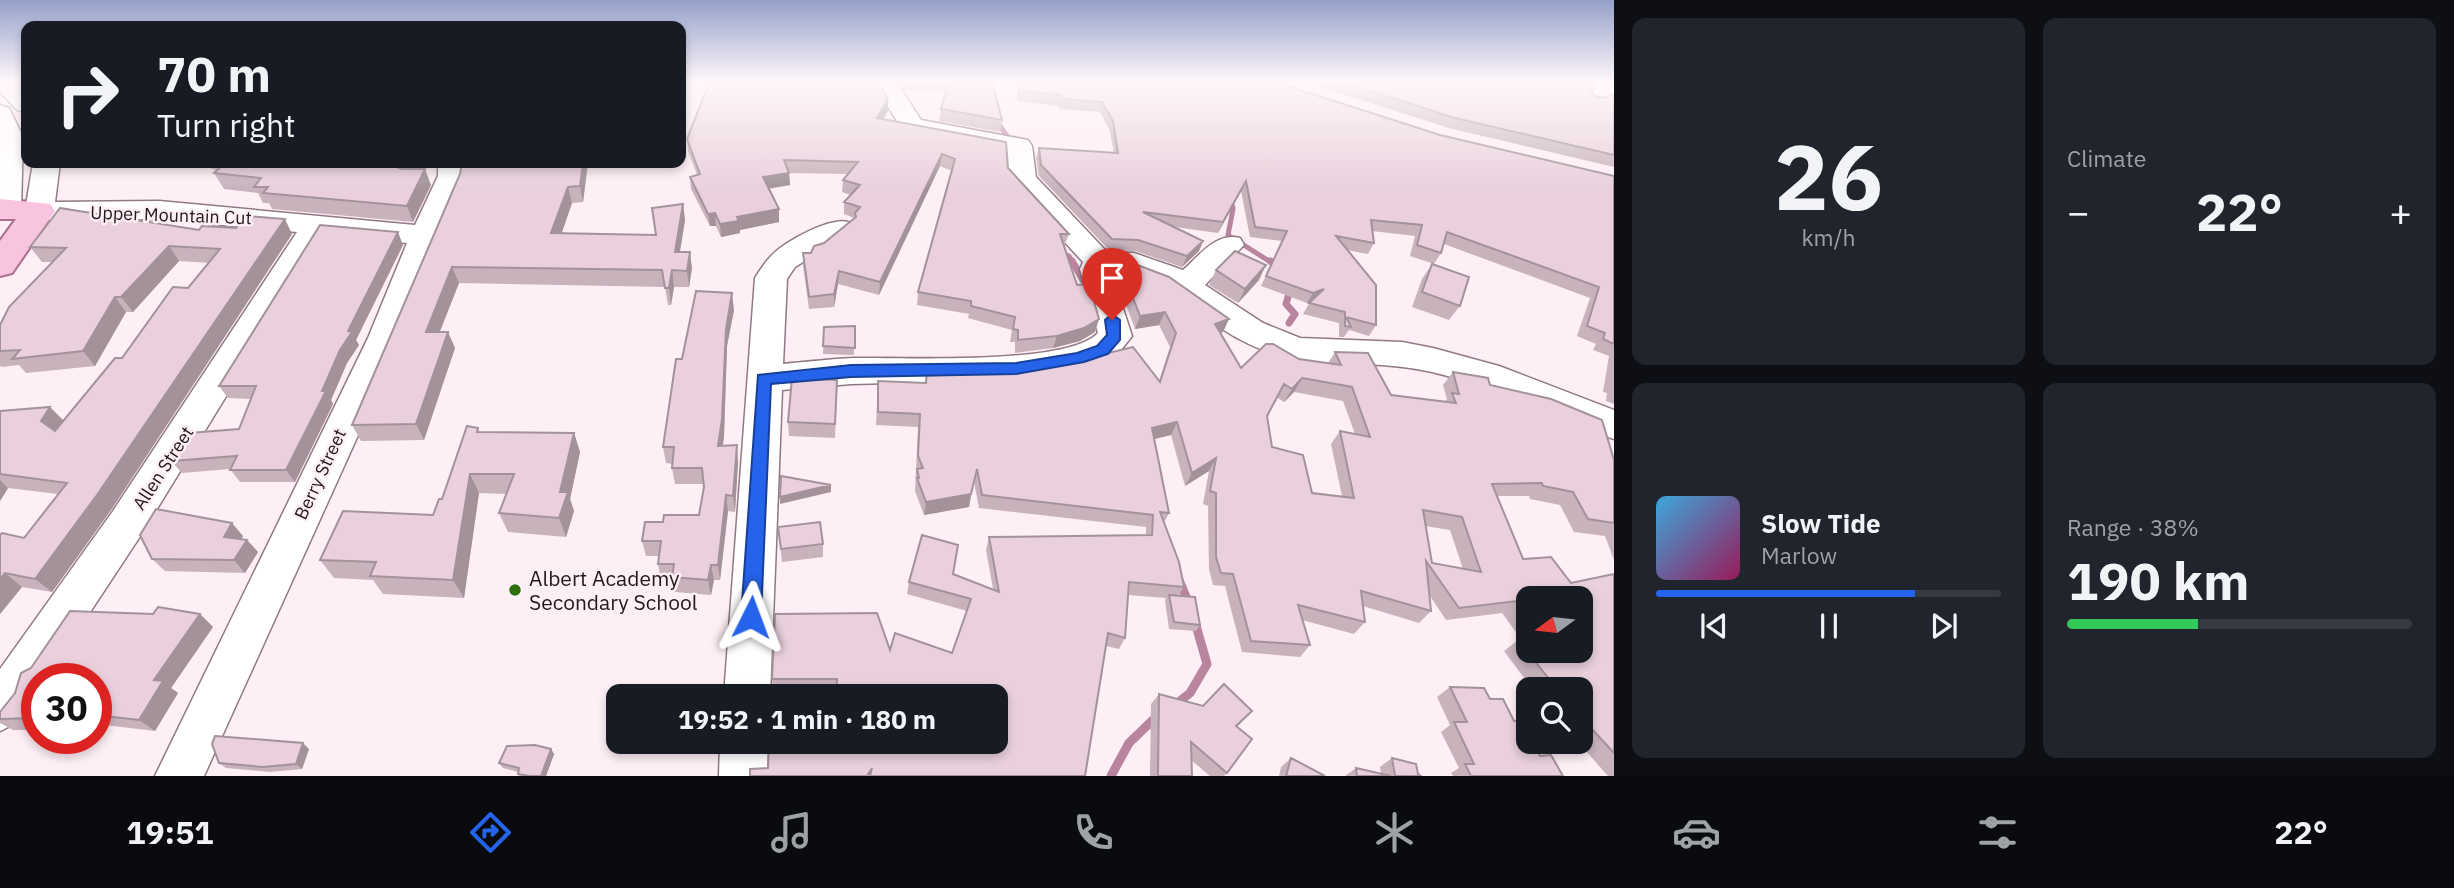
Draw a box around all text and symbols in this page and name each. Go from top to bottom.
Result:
text: 70 m [157,42,271,105]
icon: right [42,49,133,140]
text: Turn right [157,104,295,146]
text: 26 [1774,117,1883,235]
text: Climate [2067,143,2146,173]
text: 22° [2196,178,2283,245]
text: − [2067,187,2090,236]
text: + [2389,187,2412,236]
street label: Upper Mountain Cut [90,201,252,229]
text: km/h [1801,222,1856,252]
pin [1082,248,1142,320]
icon: arrive [1093,259,1131,297]
street label: Allen Street [127,422,199,514]
street label: Berry Street [289,425,351,523]
text: Slow Tide [1761,506,1881,540]
text: Range · 38% [2067,512,2199,542]
text: Marlow [1761,540,1837,570]
text: 190 km [2067,547,2249,614]
place label: Albert Academy Secondary School [529,564,698,616]
position arrow [714,580,788,654]
marker: Albert Academy Secondary School [507,582,523,598]
north arrow [1516,586,1592,663]
map controls [1516,586,1593,754]
icon: previous [1695,607,1733,645]
icon: pause [1810,607,1848,645]
icon: next [1925,607,1963,645]
speed limit sign: 30 [21,663,112,754]
button: search [1516,677,1593,754]
text: 19:52 · 1 min · 180 m [678,702,936,736]
icon: directions [466,808,515,857]
icon: music [767,808,816,857]
icon: phone [1069,808,1118,857]
icon: climate [1370,808,1419,857]
icon: car [1672,808,1721,857]
icon: filters [1973,808,2022,857]
text: 19:51 [126,811,214,853]
text: 22° [2274,811,2328,853]

